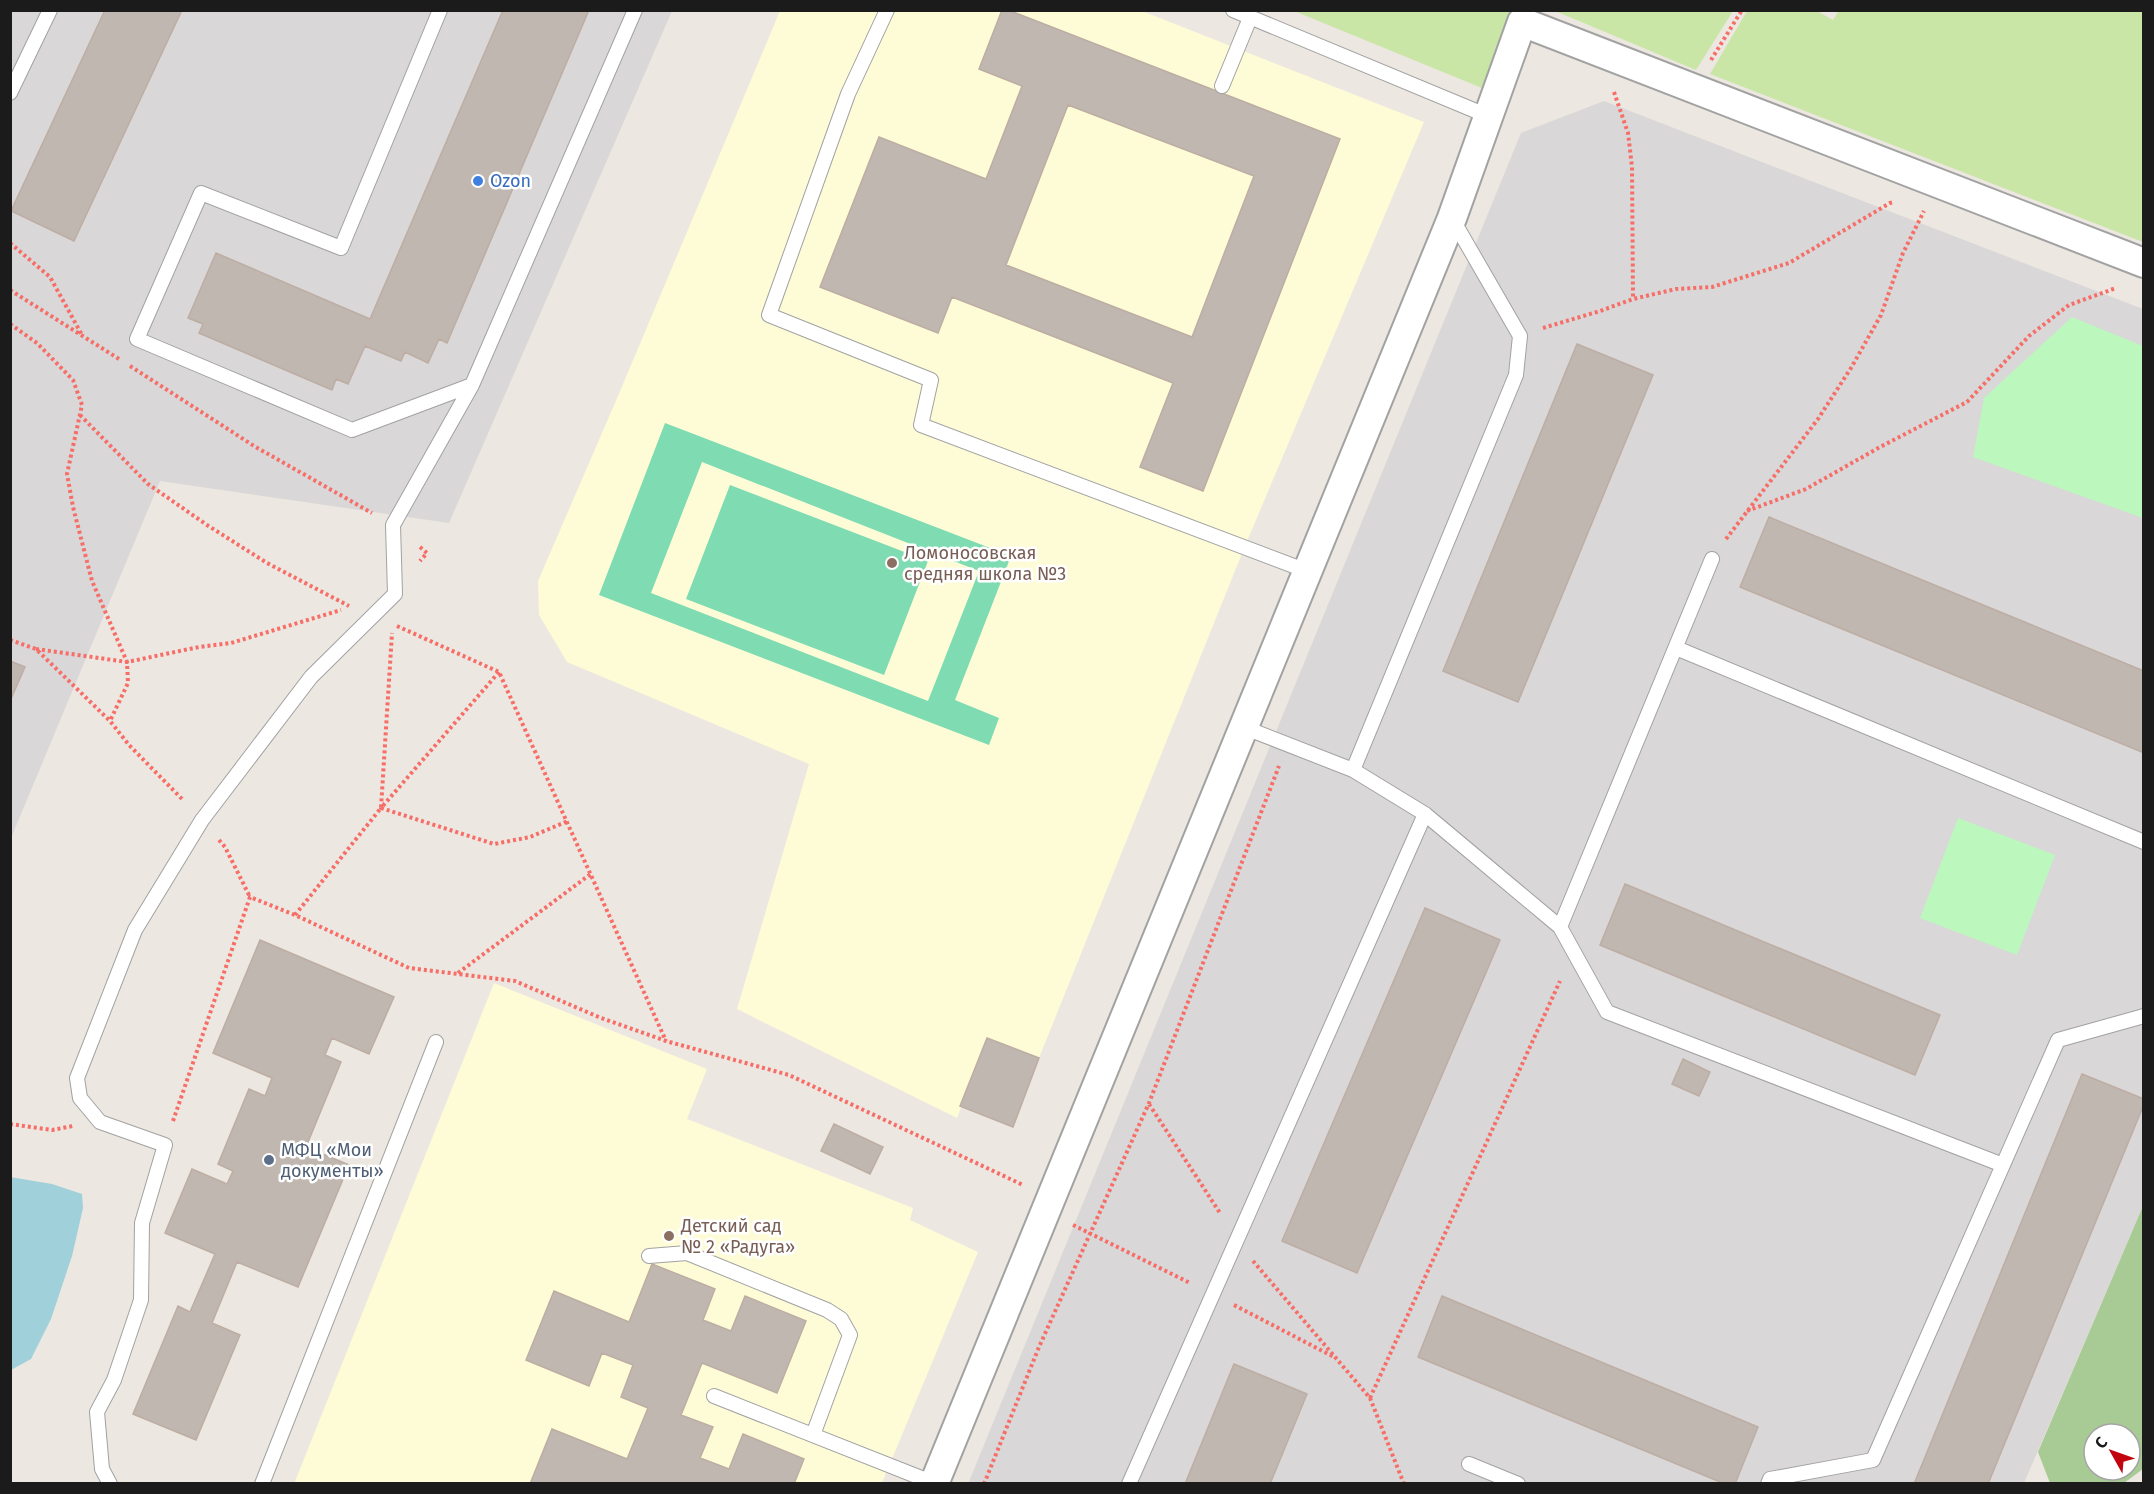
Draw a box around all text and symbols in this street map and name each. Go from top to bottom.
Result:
place label: Ozon [490,170,531,192]
marker: Ozon [471,174,485,188]
place label: Ломоносовская средняя школа №3 [904,542,1066,585]
marker: Ломоносовская средняя школа №3 [885,556,899,570]
place label: МФЦ «Мои документы» [281,1139,384,1182]
marker: МФЦ «Мои документы» [262,1153,276,1167]
place label: Детский сад № 2 «Радуга» [680,1215,795,1258]
marker: Детский сад № 2 «Радуга» [662,1229,676,1243]
north arrow [2082,1422,2142,1482]
text: С [2091,1432,2112,1452]

